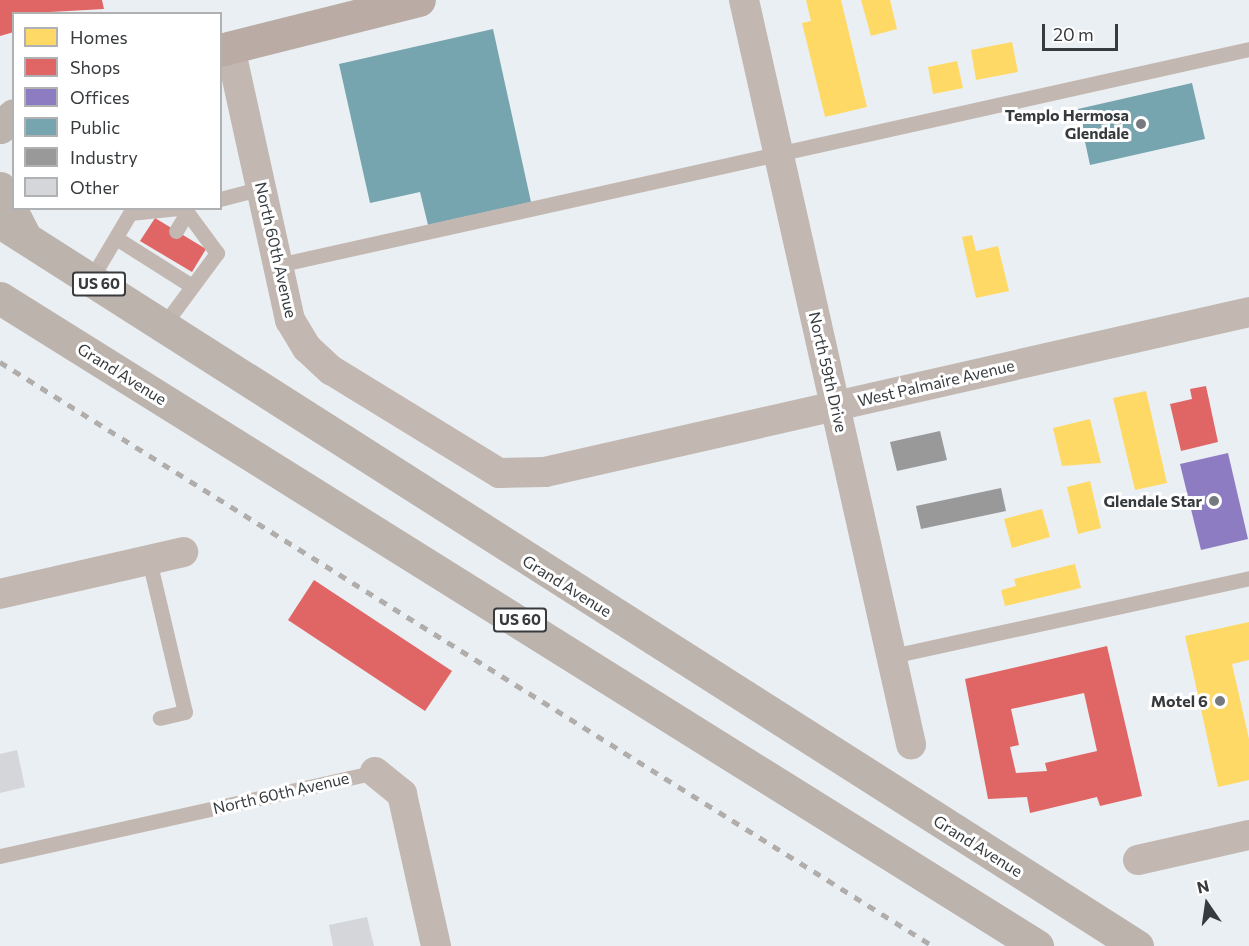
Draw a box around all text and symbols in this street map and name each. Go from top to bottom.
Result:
legend [12,12,222,210]
scale bar [1045,12,1122,50]
text: 20 m [1053,23,1094,45]
text: Homes [70,26,128,48]
text: Shops [70,56,120,78]
text: Offices [70,86,130,108]
place label: Templo Hermosa Glendale [1005,105,1129,143]
text: Public [70,116,120,138]
marker: Templo Hermosa Glendale [1134,117,1148,131]
text: Industry [70,146,138,168]
text: Other [70,176,119,198]
street label: North 60th Avenue [251,180,301,320]
road number: US 60 [70,272,128,296]
street label: North 59th Drive [805,310,851,434]
street label: Grand Avenue [74,339,170,409]
street label: West Palmaire Avenue [856,356,1016,410]
place label: Glendale Star [1103,491,1202,511]
marker: Glendale Star [1207,494,1221,508]
street label: Grand Avenue [519,551,615,621]
road number: US 60 [492,608,548,632]
place label: Motel 6 [1151,691,1208,711]
marker: Motel 6 [1213,694,1227,708]
street label: North 60th Avenue [211,768,351,818]
street label: Grand Avenue [930,811,1026,881]
north arrow [1177,874,1237,934]
text: N [1195,875,1211,897]

